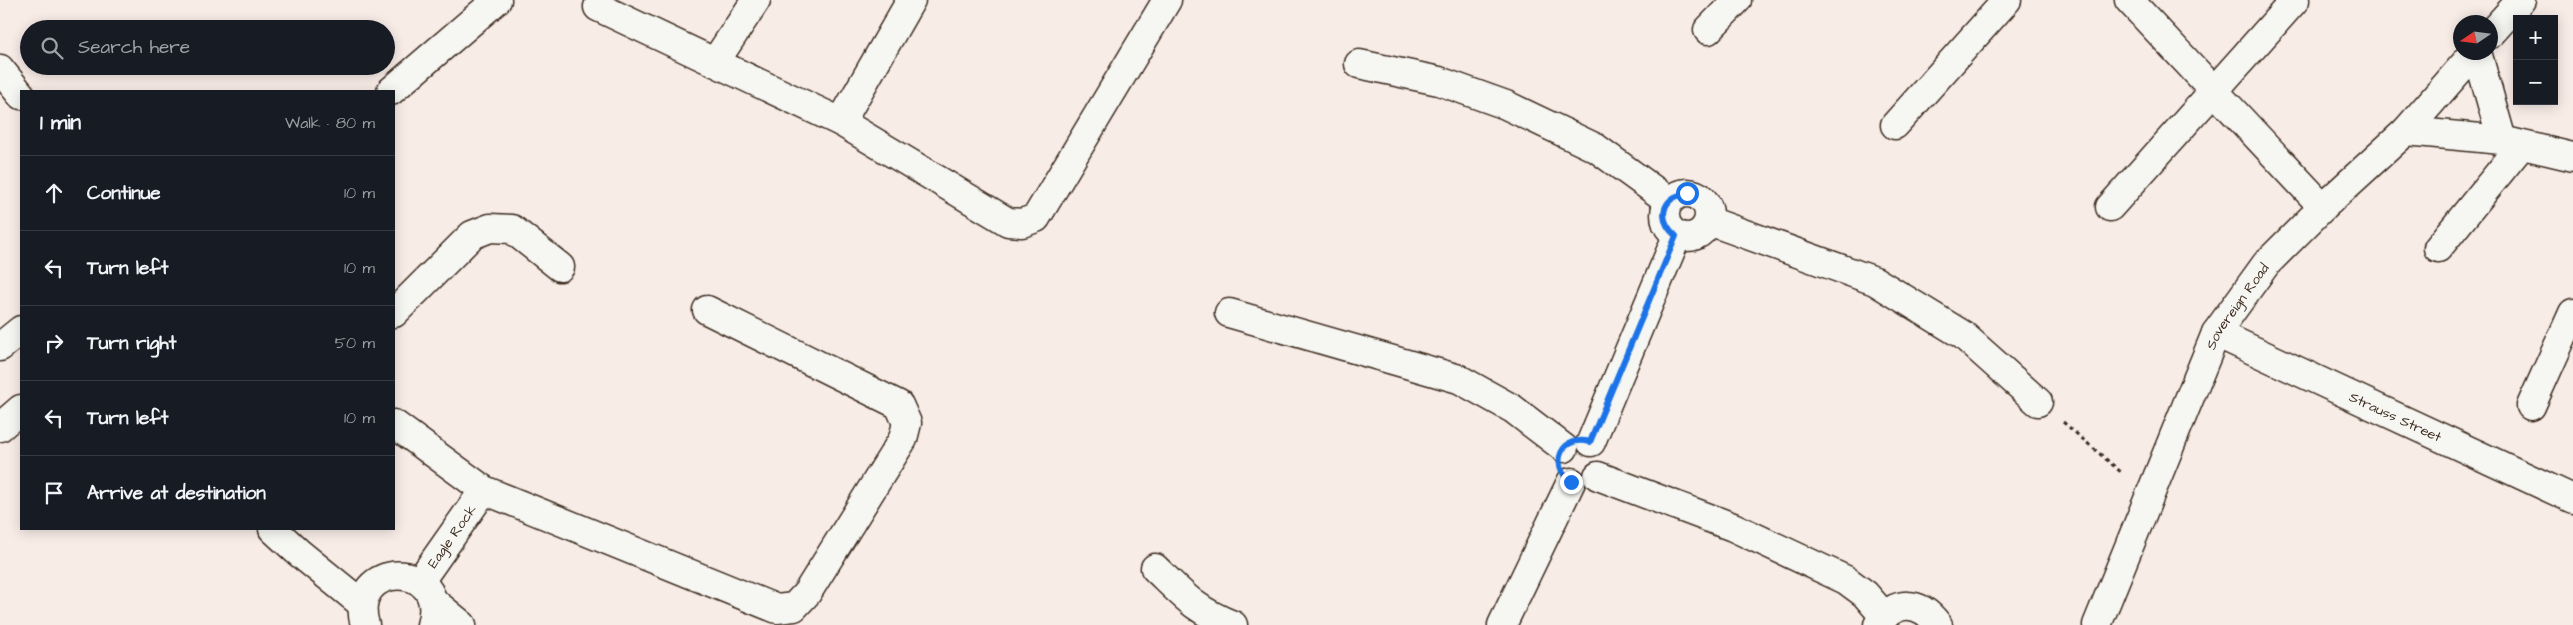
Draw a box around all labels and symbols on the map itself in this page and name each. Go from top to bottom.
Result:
north arrow [2453,15,2498,60]
route start [1676,182,1699,205]
street label: Sovereign Road [2201,259,2274,353]
street label: Strauss Street [2346,387,2445,448]
route end [1560,471,1583,494]
street label: Eagle Rock [423,501,482,572]

